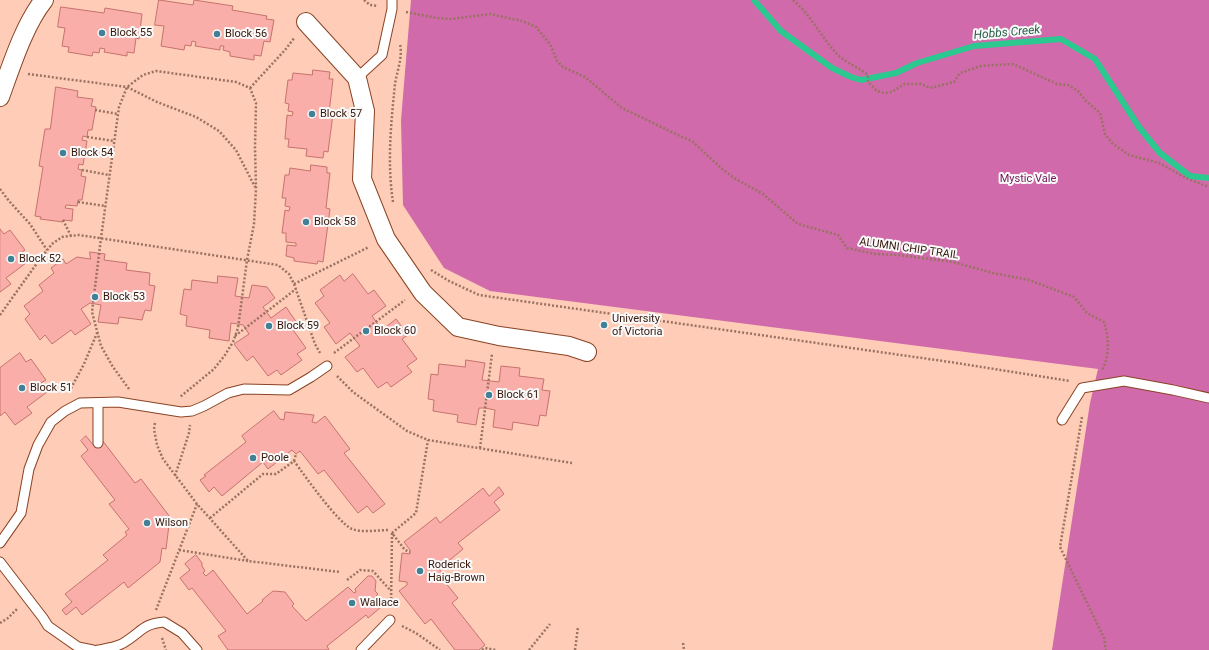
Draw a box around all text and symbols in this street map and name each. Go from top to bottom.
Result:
water label: Hobbs Creek [973,23,1041,43]
place label: Block 55 [110,26,152,40]
place label: Block 56 [225,27,267,41]
marker: Block 55 [97,28,107,38]
marker: Block 56 [212,29,222,39]
place label: Block 57 [320,107,362,121]
marker: Block 57 [307,109,317,119]
place label: Block 54 [71,146,113,160]
marker: Block 54 [58,148,68,158]
park label: Mystic Vale [1000,172,1056,186]
place label: Block 58 [314,215,356,229]
marker: Block 58 [301,217,311,227]
street label: ALUMNI CHIP TRAIL [858,235,960,263]
place label: Block 52 [19,252,61,266]
marker: Block 52 [6,254,16,264]
place label: Block 53 [103,290,145,304]
marker: Block 53 [90,292,100,302]
place label: University of Victoria [612,312,662,338]
place label: Block 59 [277,319,319,333]
marker: University of Victoria [599,320,609,330]
marker: Block 59 [264,321,274,331]
place label: Block 60 [374,324,416,338]
marker: Block 60 [361,326,371,336]
place label: Block 51 [30,381,72,395]
marker: Block 51 [17,383,27,393]
place label: Block 61 [497,388,539,402]
marker: Block 61 [484,390,494,400]
place label: Poole [261,451,289,465]
marker: Poole [248,453,258,463]
place label: Wilson [155,516,188,530]
marker: Wilson [142,518,152,528]
place label: Roderick Haig-Brown [428,558,485,584]
marker: Roderick Haig-Brown [415,566,425,576]
place label: Wallace [360,596,398,610]
marker: Wallace [347,598,357,608]

